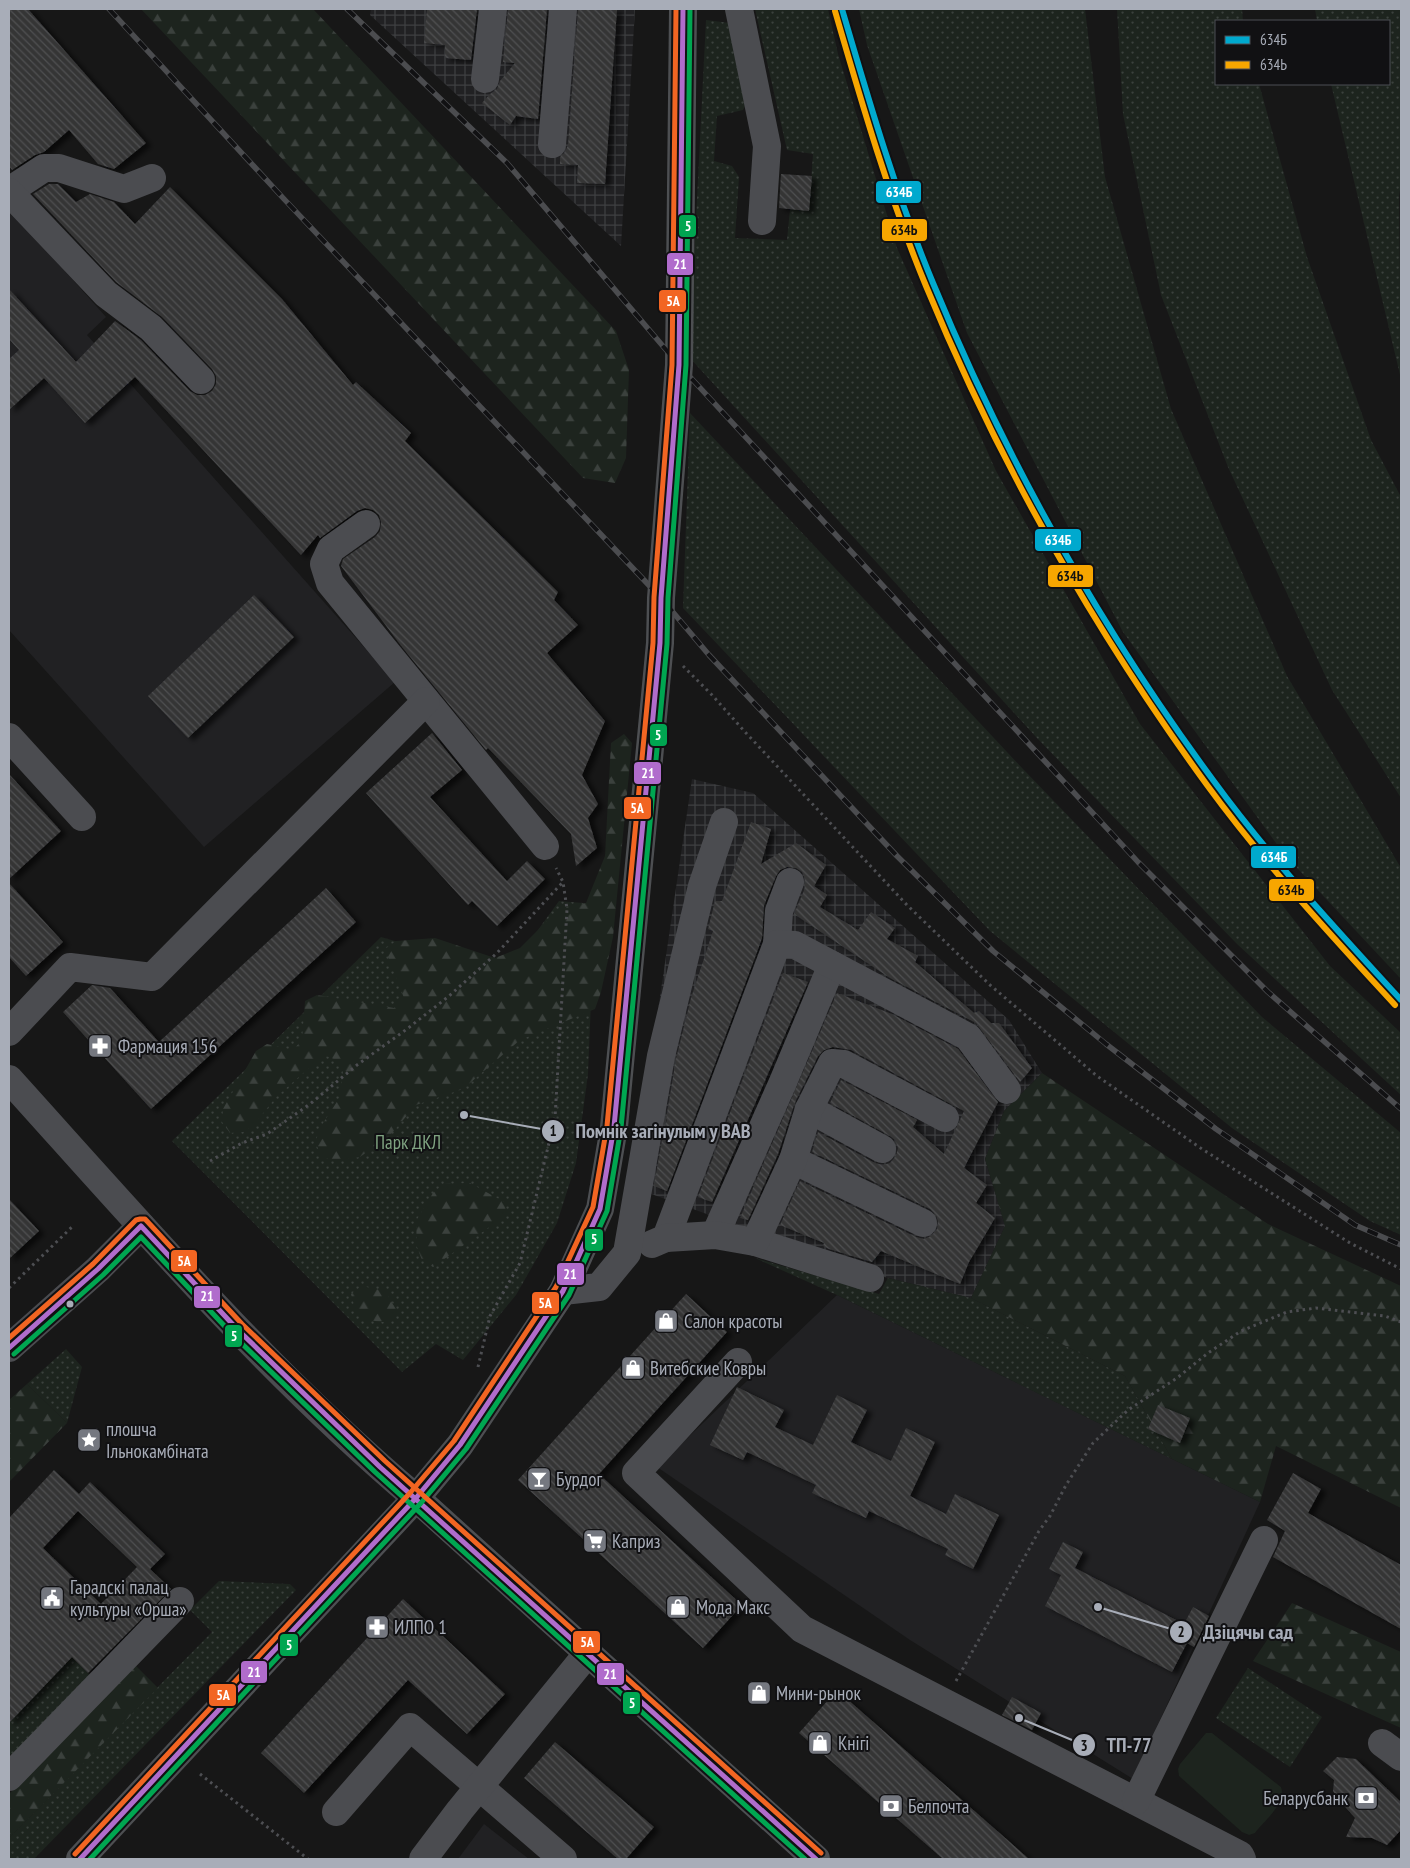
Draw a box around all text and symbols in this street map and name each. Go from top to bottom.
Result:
legend [1215,20,1390,85]
text: 634Б [1260,30,1287,49]
text: 634Ь [1260,55,1287,74]
line badge: 634Б [875,180,922,204]
text: 634Б [886,183,913,201]
line badge: 5 [678,214,697,238]
text: 5 [685,217,691,235]
line badge: 634Ь [881,218,928,242]
text: 634Ь [891,221,918,239]
line badge: 21 [666,252,694,276]
text: 21 [673,255,687,273]
line badge: 5А [658,289,687,313]
text: 5А [666,292,681,310]
line badge: 634Б [1034,528,1082,552]
text: 634Б [1045,531,1072,549]
line badge: 634Ь [1047,564,1094,588]
text: 634Ь [1057,567,1084,585]
line badge: 5 [649,723,668,747]
text: 5 [655,726,661,744]
line badge: 21 [633,761,662,785]
text: 21 [641,764,655,782]
line badge: 5А [623,796,652,820]
text: 5А [630,799,645,817]
line badge: 634Б [1250,845,1297,869]
text: 634Б [1261,848,1288,866]
line badge: 634Ь [1268,878,1315,902]
text: 634Ь [1278,881,1305,899]
pharmacy icon: Фармация 156 [87,1033,113,1059]
place label: Фармация 156 [118,1034,217,1058]
callout: Помнік загінулым у ВАВ [540,1113,761,1148]
text: Помнік загінулым у ВАВ [575,1118,751,1144]
text: 1 [549,1121,557,1140]
park label: Парк ДКЛ [375,1130,441,1154]
line badge: 5 [584,1228,604,1252]
text: 5 [591,1230,597,1248]
line badge: 5А [170,1249,198,1273]
text: 5А [177,1252,192,1270]
line badge: 21 [556,1262,585,1286]
text: 21 [563,1265,577,1283]
line badge: 21 [193,1285,221,1309]
text: 21 [200,1287,214,1305]
line badge: 5А [531,1291,560,1315]
text: 5А [538,1294,553,1312]
unlabelled marker [65,1299,75,1309]
shop icon: Салон красоты [653,1308,679,1334]
place label: Салон красоты [684,1309,782,1333]
line badge: 5 [224,1324,243,1348]
text: 5 [231,1327,237,1345]
shop icon: Витебские Ковры [620,1355,646,1381]
place label: Витебские Ковры [650,1356,766,1380]
place label: плошча Ільнокамбіната [106,1417,209,1463]
place icon: плошча Ільнокамбіната [76,1427,102,1453]
bar icon: Бурдог [526,1466,552,1492]
place label: Бурдог [556,1467,602,1491]
supermarket icon: Каприз [582,1528,608,1554]
place label: Каприз [612,1529,660,1553]
place label: Гарадскі палац культуры «Орша» [70,1575,187,1621]
public building icon: Гарадскі палац культуры «Орша» [39,1585,65,1611]
shop icon: Мода Макс [665,1594,691,1620]
place label: Мода Макс [696,1595,770,1619]
pharmacy icon: ИЛПО 1 [364,1614,390,1640]
callout: Дзіцячы сад [1168,1614,1303,1649]
place label: ИЛПО 1 [394,1615,447,1639]
text: Дзіцячы сад [1203,1619,1293,1645]
text: 2 [1177,1622,1185,1641]
line badge: 5А [572,1630,601,1654]
line badge: 5 [279,1633,299,1657]
text: 5А [580,1633,595,1651]
text: 5 [286,1636,292,1654]
line badge: 21 [240,1660,268,1684]
line badge: 21 [596,1662,625,1686]
text: 21 [247,1663,261,1681]
text: 21 [603,1665,617,1683]
shop icon: Мини-рынок [746,1680,772,1706]
place label: Мини-рынок [776,1681,862,1705]
line badge: 5А [208,1683,237,1707]
text: 5А [216,1686,231,1704]
line badge: 5 [622,1691,641,1715]
text: 5 [629,1694,635,1712]
callout: ТП-77 [1071,1728,1161,1763]
shop icon: Кнігі [807,1730,833,1756]
place label: Кнігі [838,1731,869,1755]
text: ТП-77 [1106,1732,1152,1758]
text: 3 [1080,1736,1088,1755]
bank icon: Беларусбанк [1353,1785,1379,1811]
place label: Беларусбанк [1263,1786,1349,1810]
bank icon: Белпочта [878,1793,904,1819]
place label: Белпочта [908,1794,969,1818]

